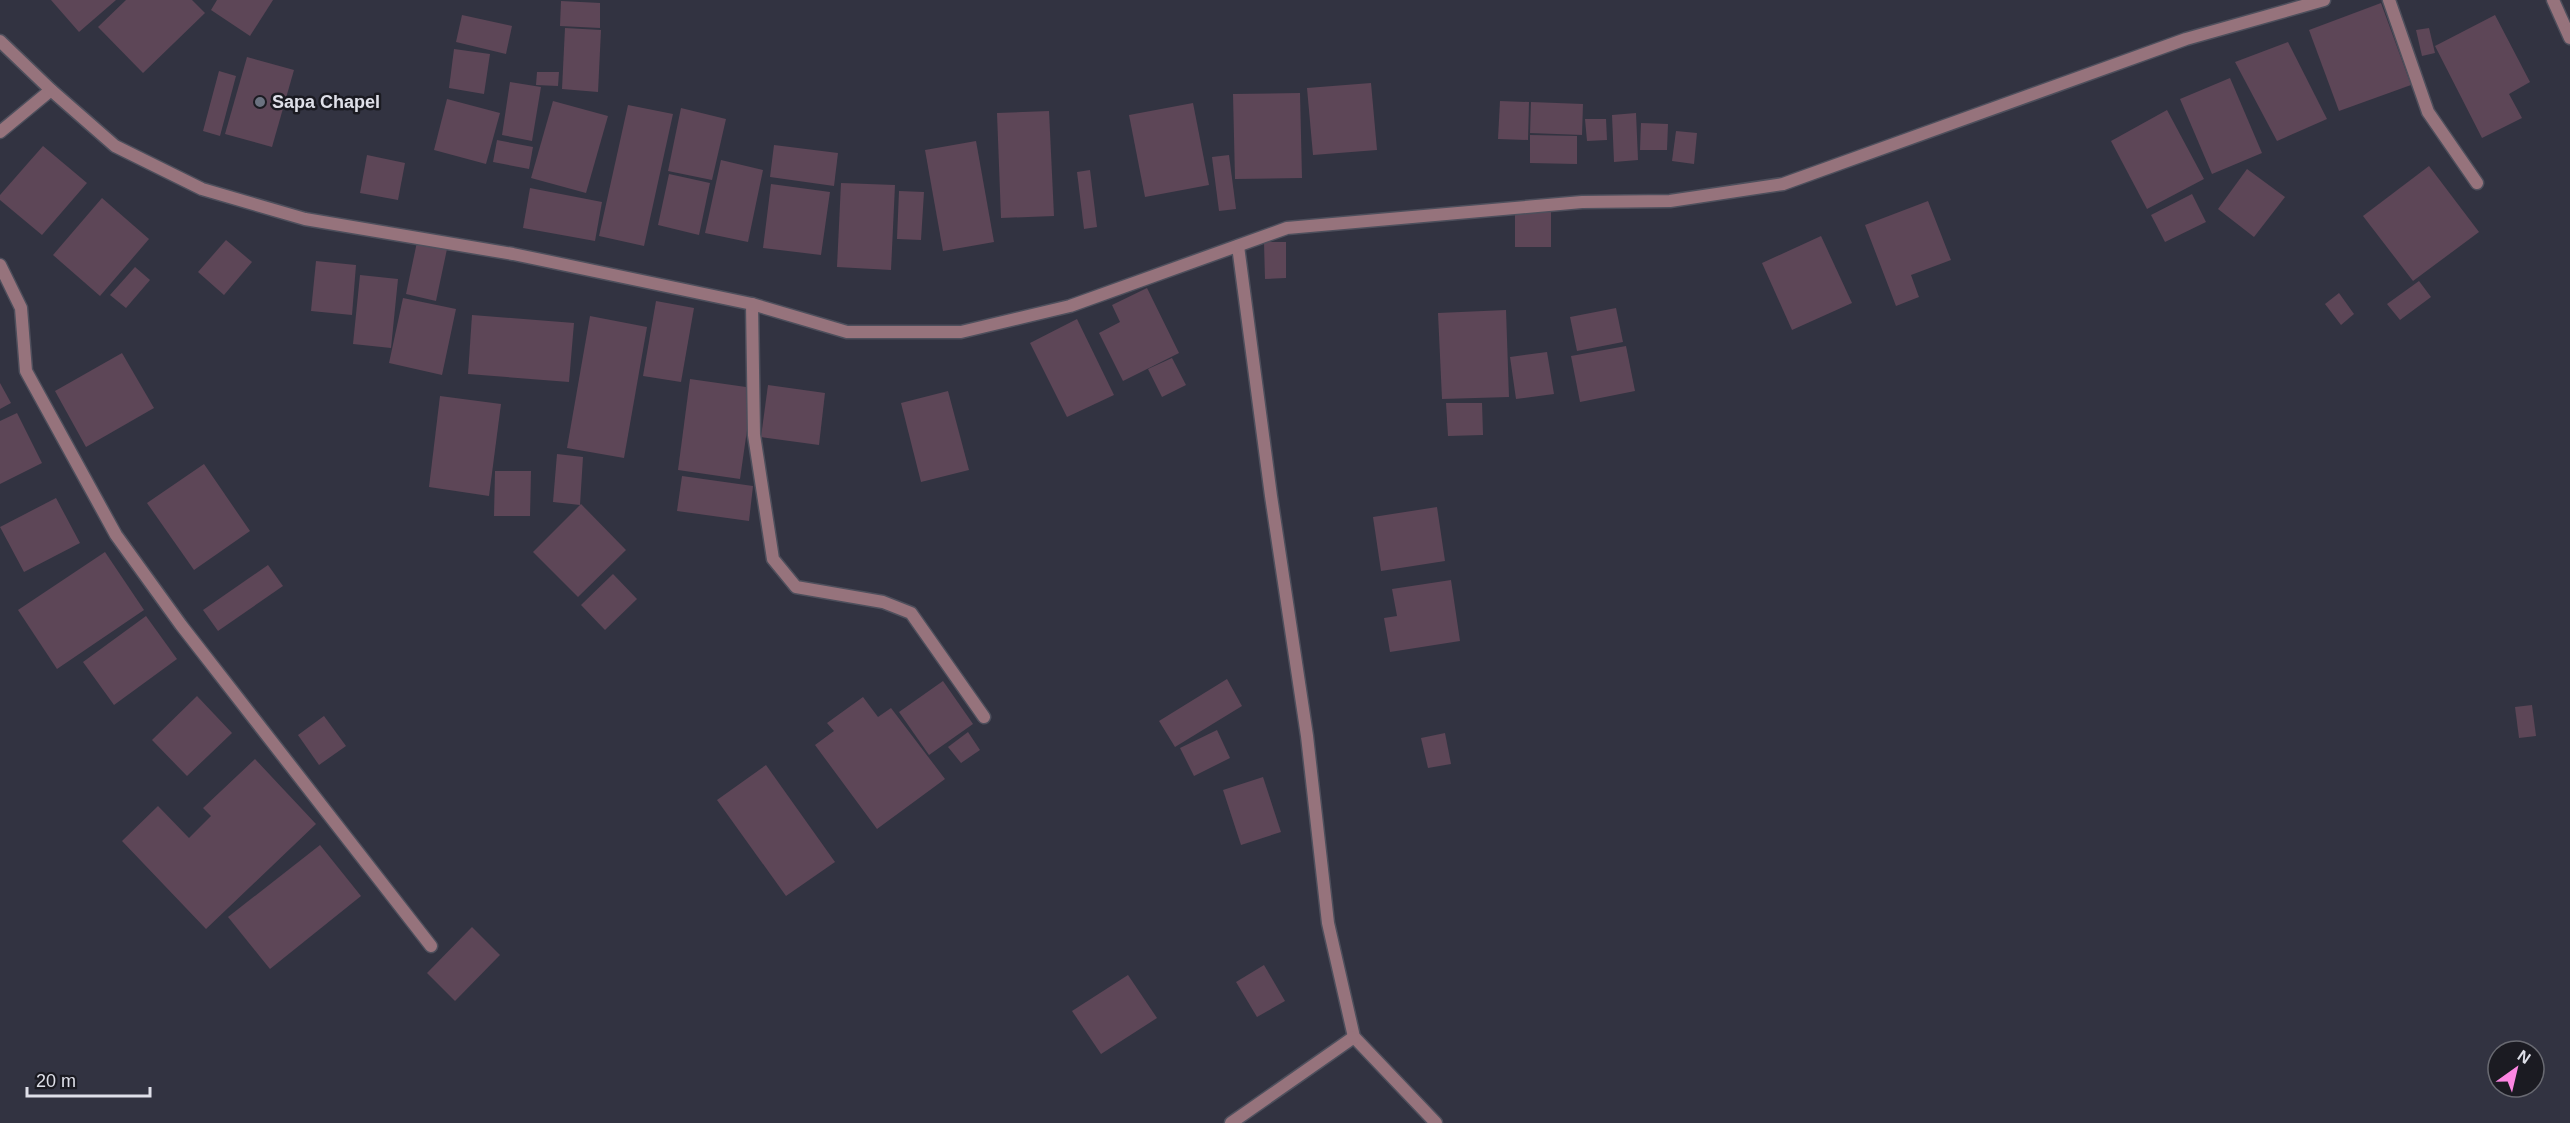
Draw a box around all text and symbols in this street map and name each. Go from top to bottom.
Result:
place label: Sapa Chapel [272,92,380,112]
marker: Sapa Chapel [253,95,267,109]
north arrow [2486,1039,2546,1099]
text: N [2515,1047,2534,1067]
scale bar [27,1060,150,1098]
text: 20 m [36,1071,76,1091]

